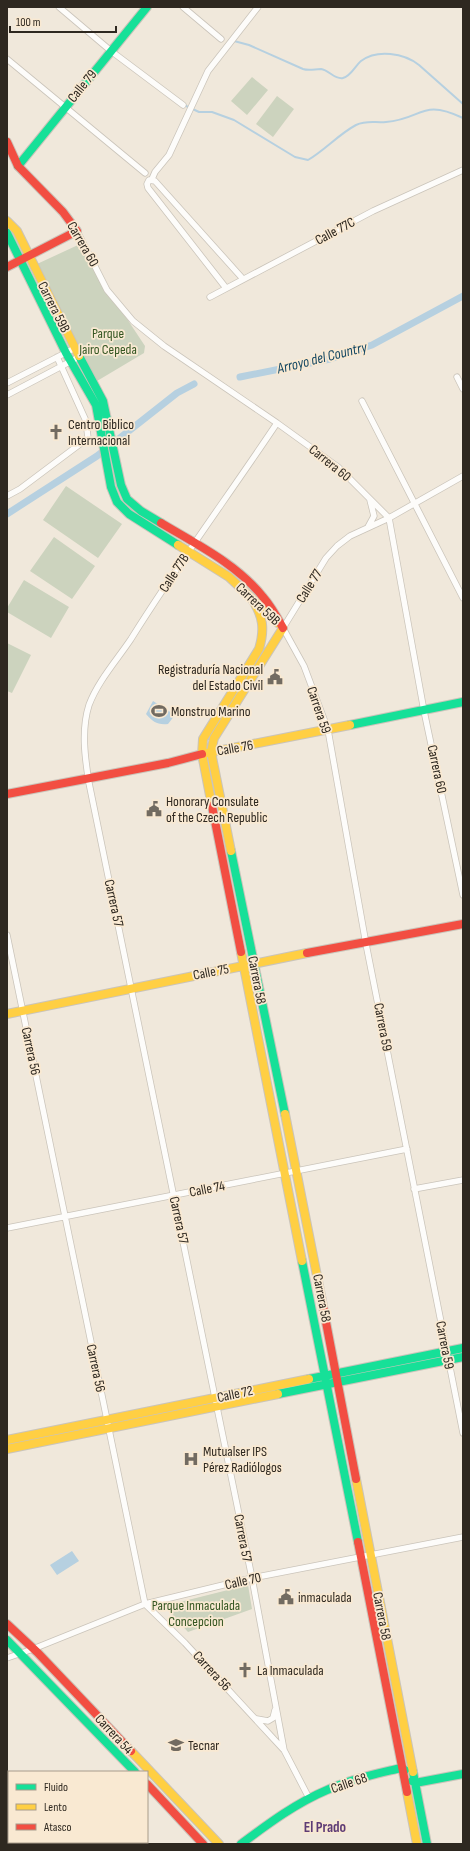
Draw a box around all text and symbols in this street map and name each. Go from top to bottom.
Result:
scale bar [10,8,116,34]
text: 100 m [16,15,41,30]
street label: Calle 79 [64,66,100,106]
street label: Calle 77C [312,213,358,249]
street label: Carrera 60 [63,218,103,270]
street label: Carrera 59B [34,279,74,335]
park label: Parque Jairo Cepeda [78,325,137,358]
water label: Arroyo del Country [274,337,370,379]
place label: Centro Biblico Internacional [68,416,134,449]
church icon: Centro Biblico Internacional [47,423,65,441]
street label: Carrera 60 [306,441,354,485]
street label: Calle 77B [155,551,193,595]
street label: Calle 77 [292,566,326,606]
street label: Carrera 59B [232,579,284,629]
place label: Registraduría Nacional del Estado Civil [158,661,263,694]
public building icon: Registraduría Nacional del Estado Civil [266,668,284,686]
street label: Carrera 59 [303,684,335,736]
sports icon: Monstruo Marino [150,702,168,720]
place label: Monstruo Marino [171,703,251,720]
street label: Calle 76 [215,736,255,760]
street label: Carrera 60 [424,743,450,795]
place label: Honorary Consulate of the Czech Republic [166,793,268,826]
public building icon: Honorary Consulate of the Czech Republic [145,800,163,818]
street label: Carrera 57 [101,878,127,929]
street label: Carrera 58 [244,955,270,1005]
street label: Calle 75 [192,960,231,984]
street label: Carrera 59 [370,1002,396,1052]
street label: Carrera 56 [18,1025,44,1077]
street label: Calle 74 [188,1177,226,1201]
street label: Carrera 57 [166,1195,192,1246]
street label: Carrera 58 [309,1273,335,1323]
street label: Carrera 59 [432,1320,458,1370]
street label: Carrera 56 [83,1342,109,1394]
street label: Calle 72 [215,1382,255,1406]
place label: Mutualser IPS Pérez Radiólogos [203,1443,282,1476]
hospital icon: Mutualser IPS Pérez Radiólogos [182,1450,200,1468]
street label: Carrera 57 [230,1513,256,1564]
street label: Calle 70 [223,1569,263,1593]
public building icon: inmaculada [277,1588,295,1606]
place label: inmaculada [298,1589,352,1606]
street label: Carrera 58 [369,1591,395,1641]
park label: Parque Inmaculada Concepcion [152,1597,240,1630]
street label: Carrera 56 [189,1647,235,1695]
church icon: La Inmaculada [236,1661,254,1679]
place label: La Inmaculada [257,1662,324,1679]
street label: Carrera 54 [91,1711,137,1758]
school or university icon: Tecnar [167,1736,185,1754]
place label: Tecnar [188,1737,219,1754]
street label: Calle 68 [329,1769,369,1797]
legend [8,1771,148,1843]
text: Fluido [44,1780,68,1795]
text: Lento [44,1800,67,1815]
district label: El Prado [304,1818,346,1837]
text: Atasco [43,1820,71,1835]

